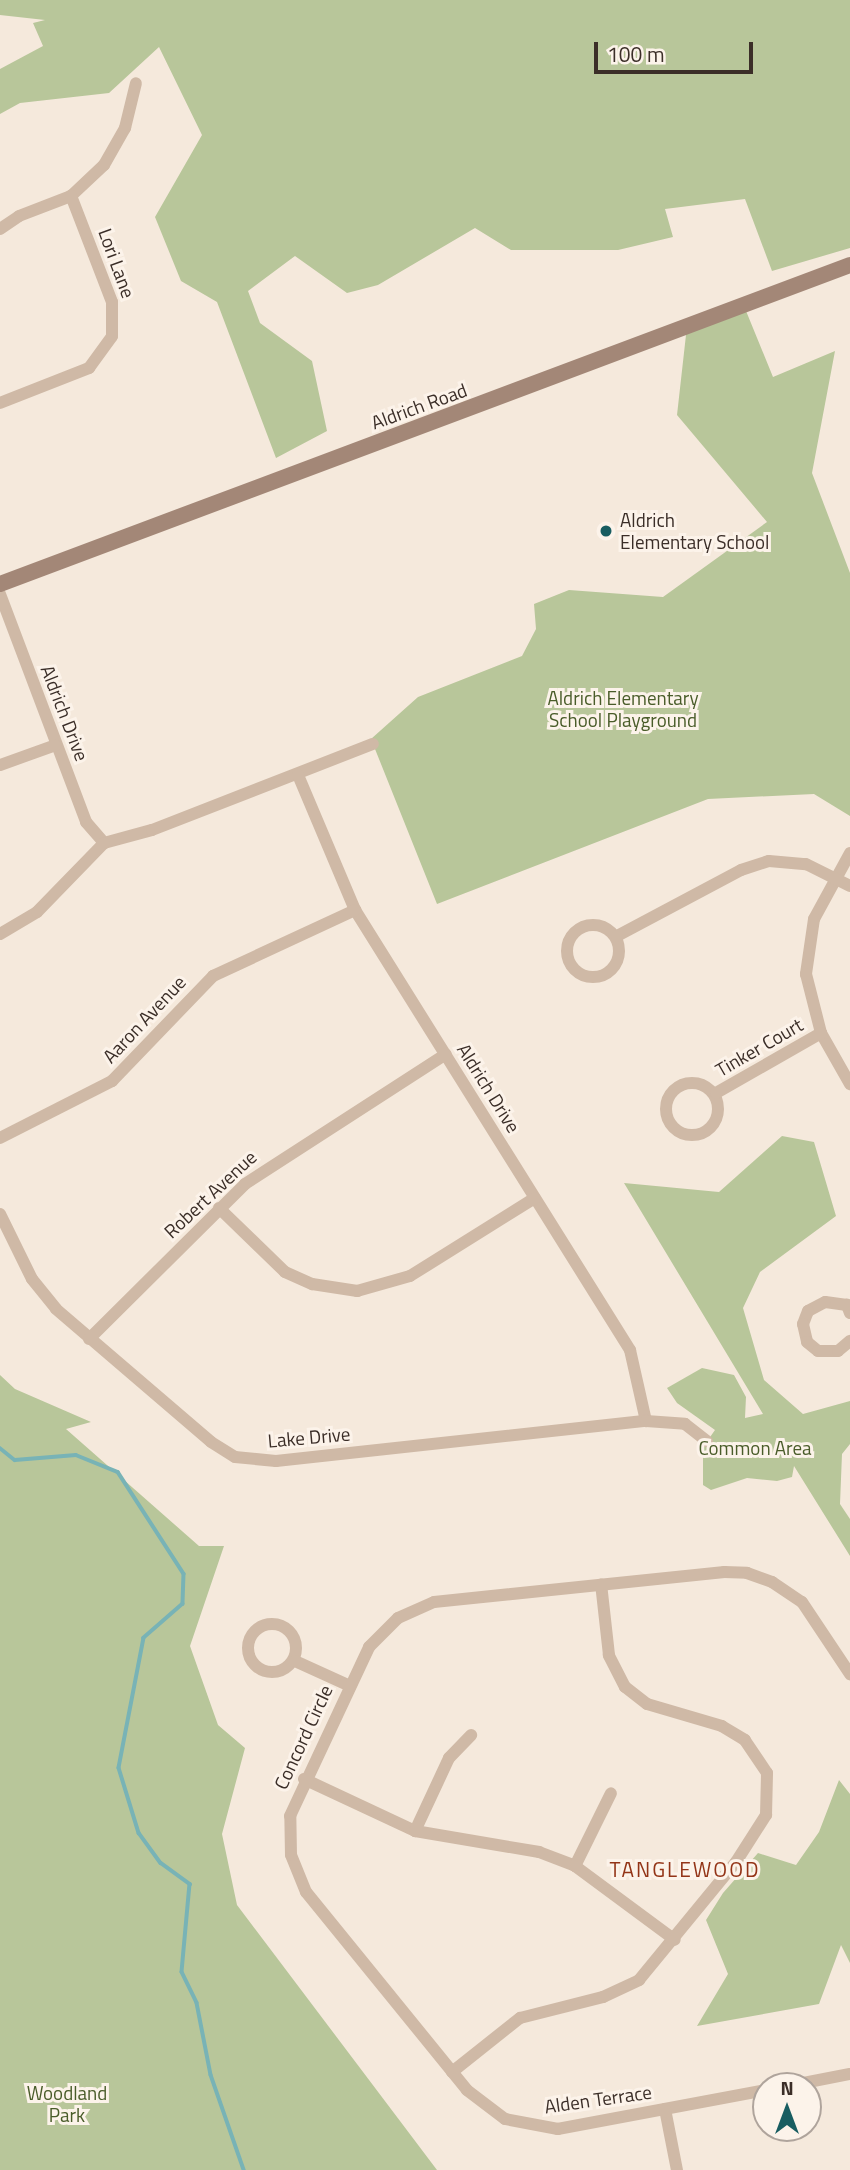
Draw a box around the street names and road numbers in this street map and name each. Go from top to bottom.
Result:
street label: Lori Lane [94,225,140,301]
street label: Aldrich Road [368,378,470,434]
street label: Aldrich Drive [36,662,94,764]
street label: Aaron Avenue [98,971,190,1067]
street label: Tinker Court [711,1013,807,1081]
street label: Aldrich Drive [453,1039,525,1137]
street label: Robert Avenue [159,1145,261,1243]
street label: Lake Drive [267,1422,351,1452]
street label: Concord Circle [269,1681,337,1793]
street label: Alden Terrace [543,2080,653,2118]

